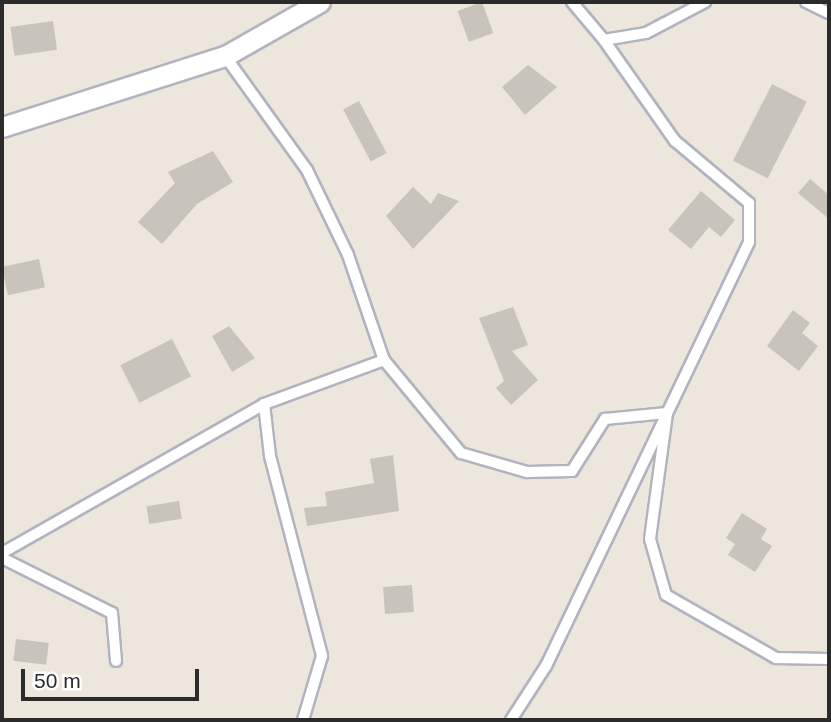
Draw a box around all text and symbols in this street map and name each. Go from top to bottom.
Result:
scale bar [24,656,203,700]
text: 50 m [34,669,81,692]

